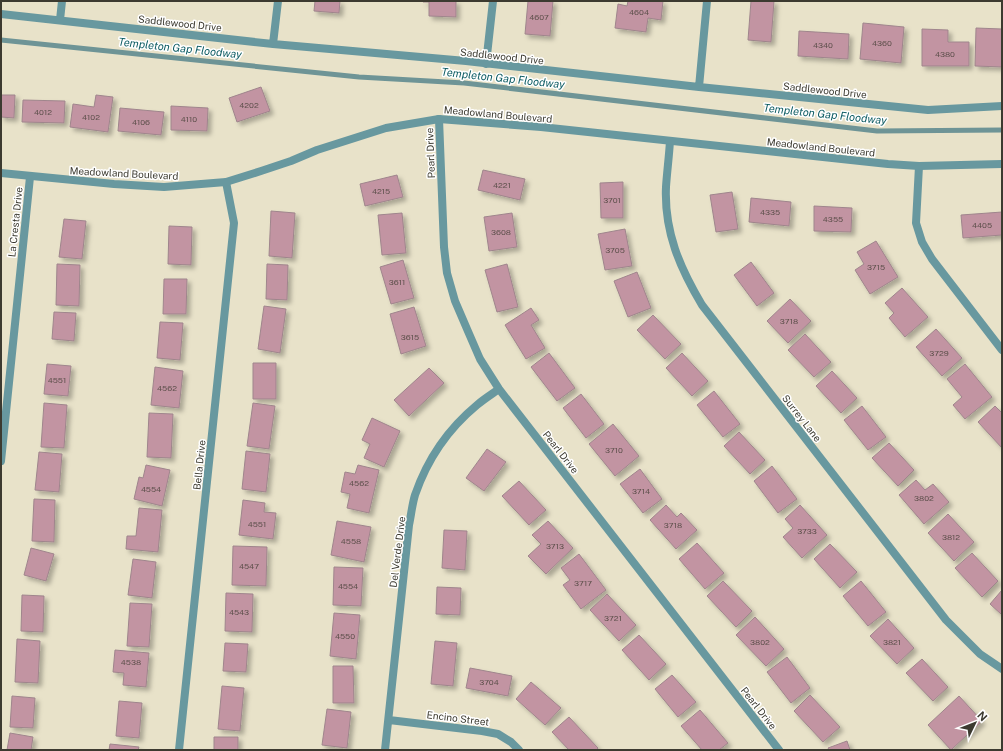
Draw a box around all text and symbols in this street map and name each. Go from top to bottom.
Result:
house number: 4604 [629,7,649,17]
house number: 4607 [529,12,549,22]
street label: Saddlewood Drive [138,13,223,33]
water label: Templeton Gap Floodway [118,36,243,60]
house number: 4360 [872,38,892,48]
house number: 4340 [813,40,833,50]
street label: Saddlewood Drive [460,46,545,66]
house number: 4380 [935,49,955,59]
water label: Templeton Gap Floodway [441,66,566,90]
street label: Saddlewood Drive [783,80,868,100]
house number: 4202 [239,100,259,110]
water label: Templeton Gap Floodway [763,102,888,126]
street label: Meadowland Boulevard [443,103,553,125]
house number: 4012 [34,107,52,117]
house number: 4102 [82,112,100,122]
house number: 4110 [181,114,197,124]
house number: 4106 [132,117,150,127]
street label: Pearl Drive [423,127,437,179]
street label: Meadowland Boulevard [766,135,876,159]
street label: Meadowland Boulevard [69,164,179,182]
house number: 4221 [493,180,511,190]
street label: La Cresta Drive [5,186,25,258]
house number: 4215 [372,186,390,196]
house number: 3701 [603,195,621,205]
house number: 4335 [760,207,780,217]
house number: 4355 [823,214,843,224]
house number: 4405 [972,220,992,230]
house number: 3608 [491,227,511,237]
house number: 3705 [605,245,625,255]
house number: 3715 [867,262,885,272]
house number: 3611 [389,277,405,287]
house number: 3718 [780,316,798,326]
house number: 3615 [401,332,419,342]
house number: 3729 [929,348,949,358]
house number: 4551 [48,375,66,385]
house number: 4562 [157,383,177,393]
street label: Surrey Lane [780,392,824,444]
street label: Pearl Drive [541,428,582,476]
street label: Bella Drive [190,439,208,491]
house number: 3710 [605,445,623,455]
house number: 4562 [349,478,369,488]
house number: 4554 [141,484,161,494]
house number: 3714 [632,486,650,496]
house number: 3802 [914,493,934,503]
street label: Del Verde Drive [387,515,407,588]
house number: 4551 [248,519,266,529]
house number: 3718 [664,520,682,530]
house number: 3733 [797,526,817,536]
house number: 3812 [942,532,960,542]
house number: 4558 [341,536,361,546]
house number: 3713 [546,541,564,551]
house number: 4547 [239,561,259,571]
house number: 3717 [574,578,592,588]
house number: 4554 [338,581,358,591]
house number: 4543 [229,607,249,617]
house number: 3721 [604,613,622,623]
house number: 4550 [335,631,355,641]
house number: 3802 [750,637,770,647]
house number: 3821 [883,637,901,647]
house number: 4538 [121,657,141,667]
house number: 3704 [479,677,499,687]
street label: Pearl Drive [739,684,780,732]
north arrow [955,703,995,743]
street label: Encino Street [426,708,490,728]
text: N [975,709,990,723]

